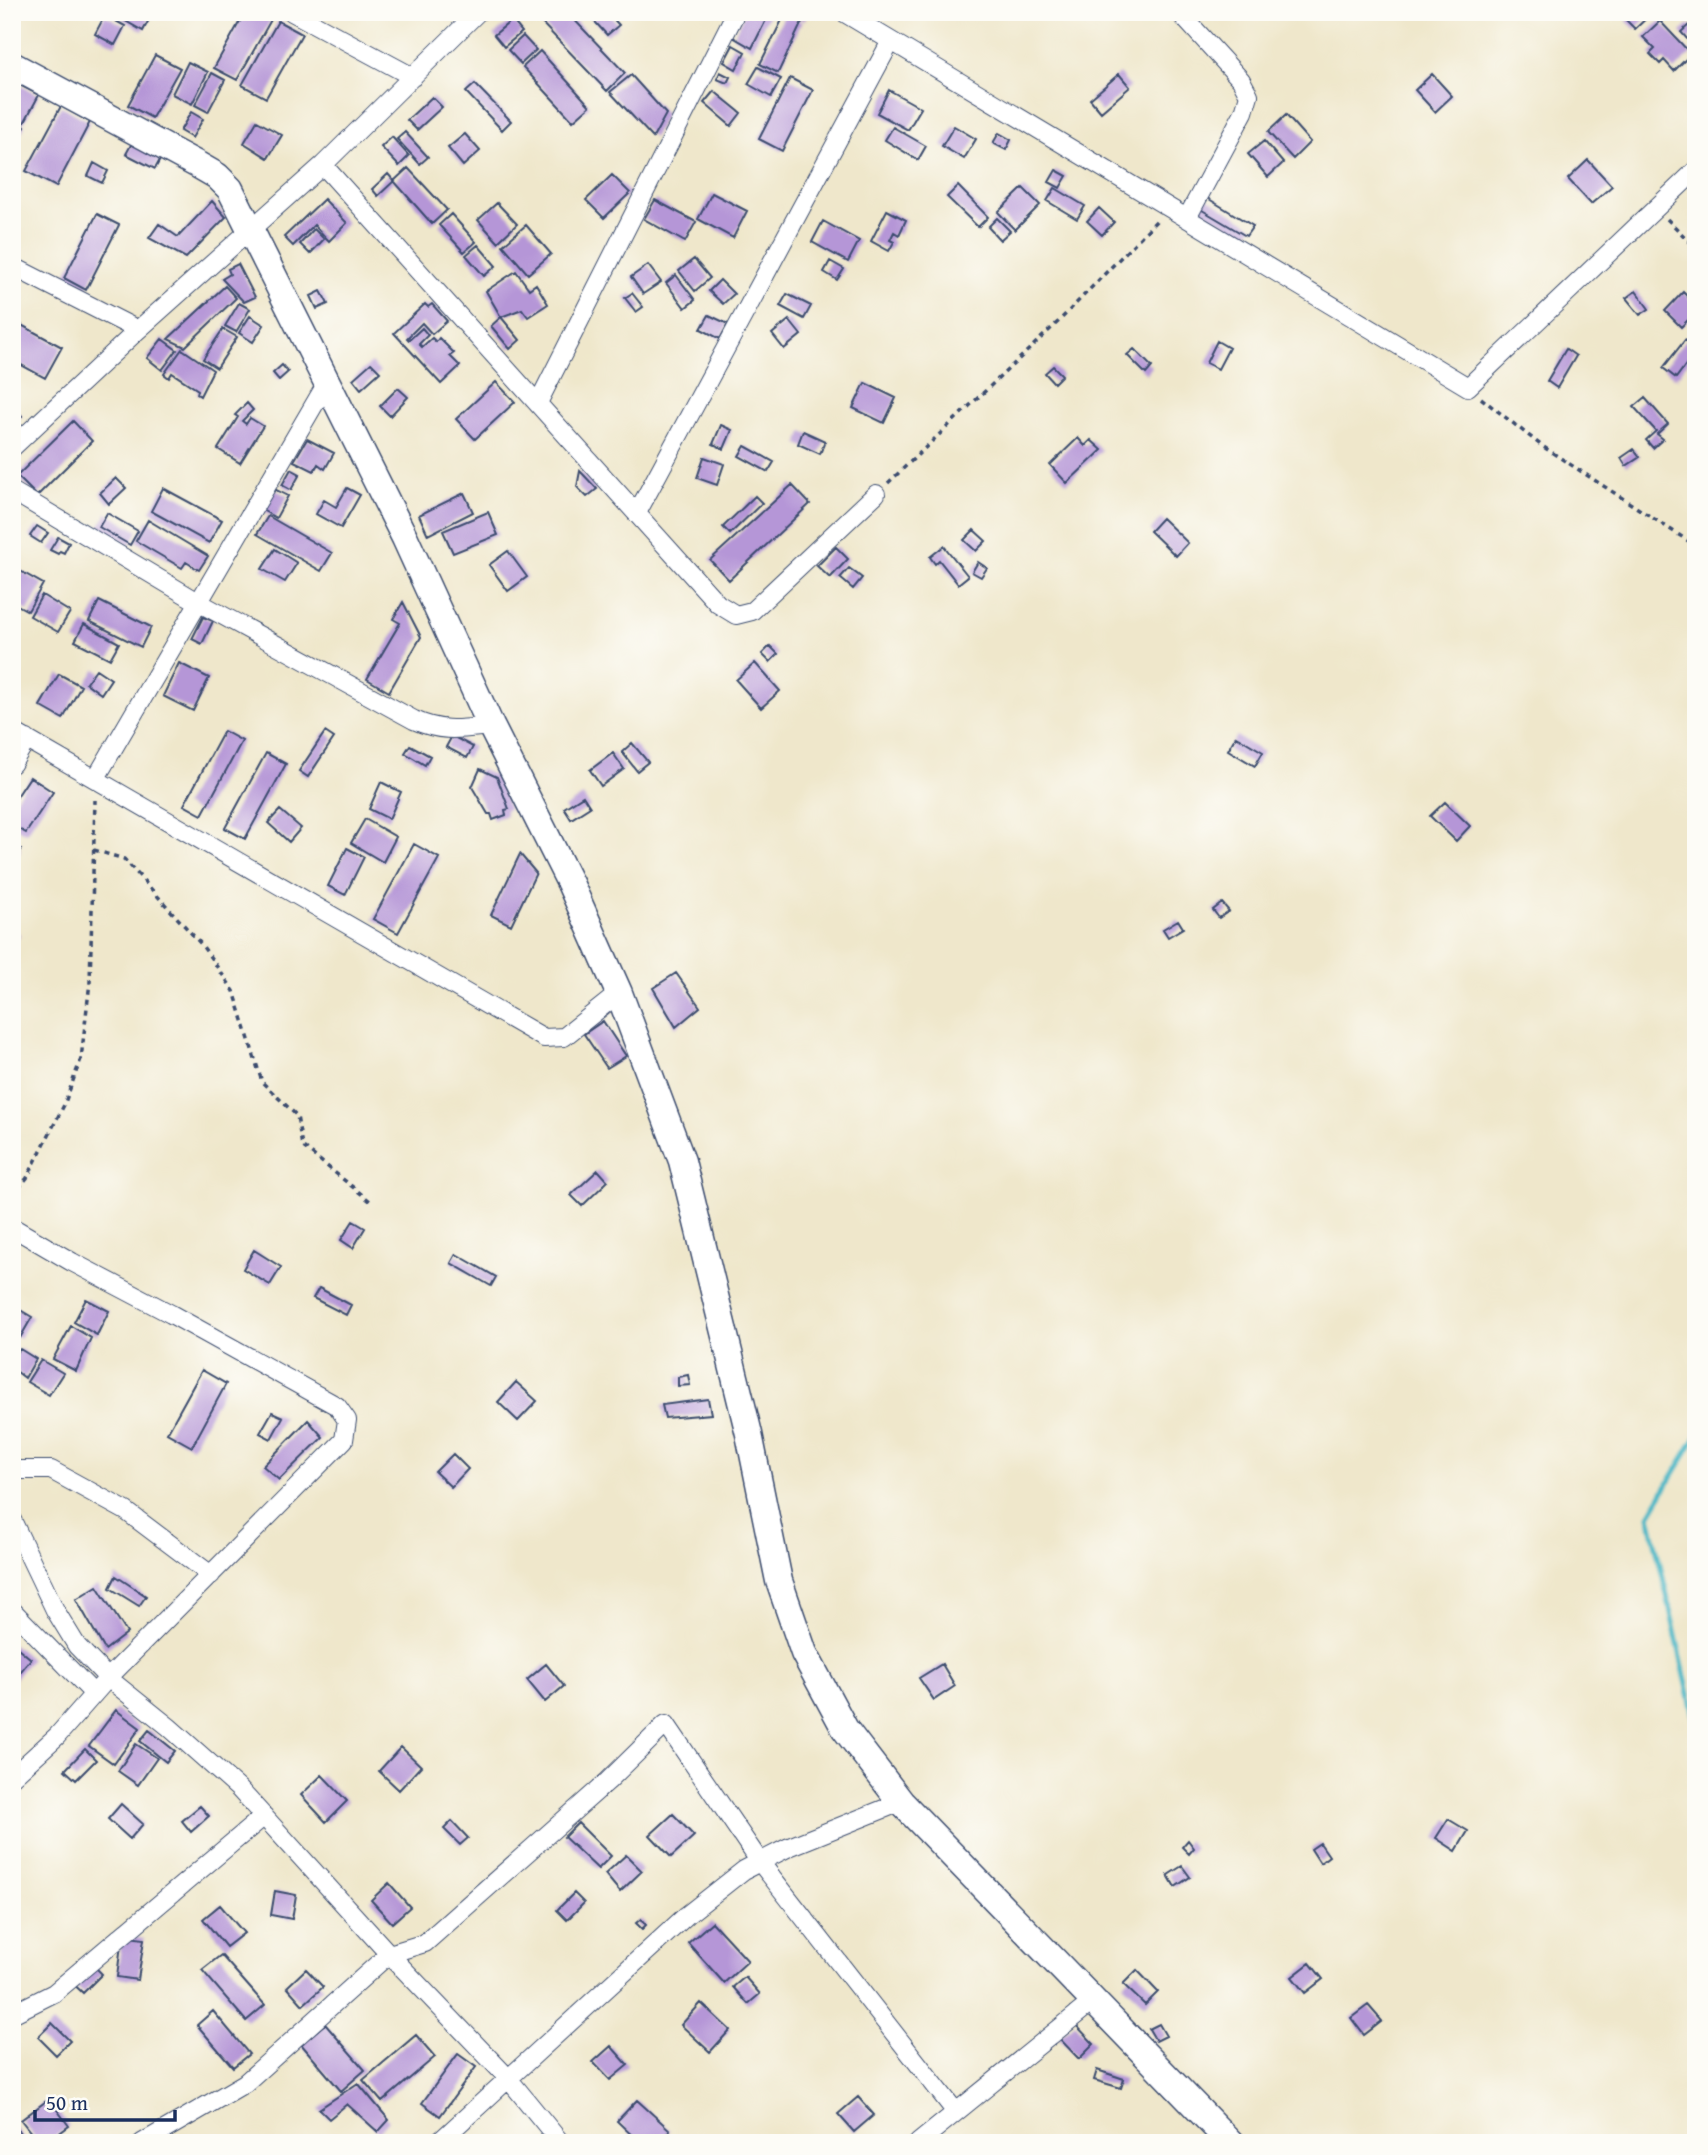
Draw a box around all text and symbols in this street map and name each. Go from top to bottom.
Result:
scale bar [35,2078,175,2122]
text: 50 m [46,2087,88,2118]

